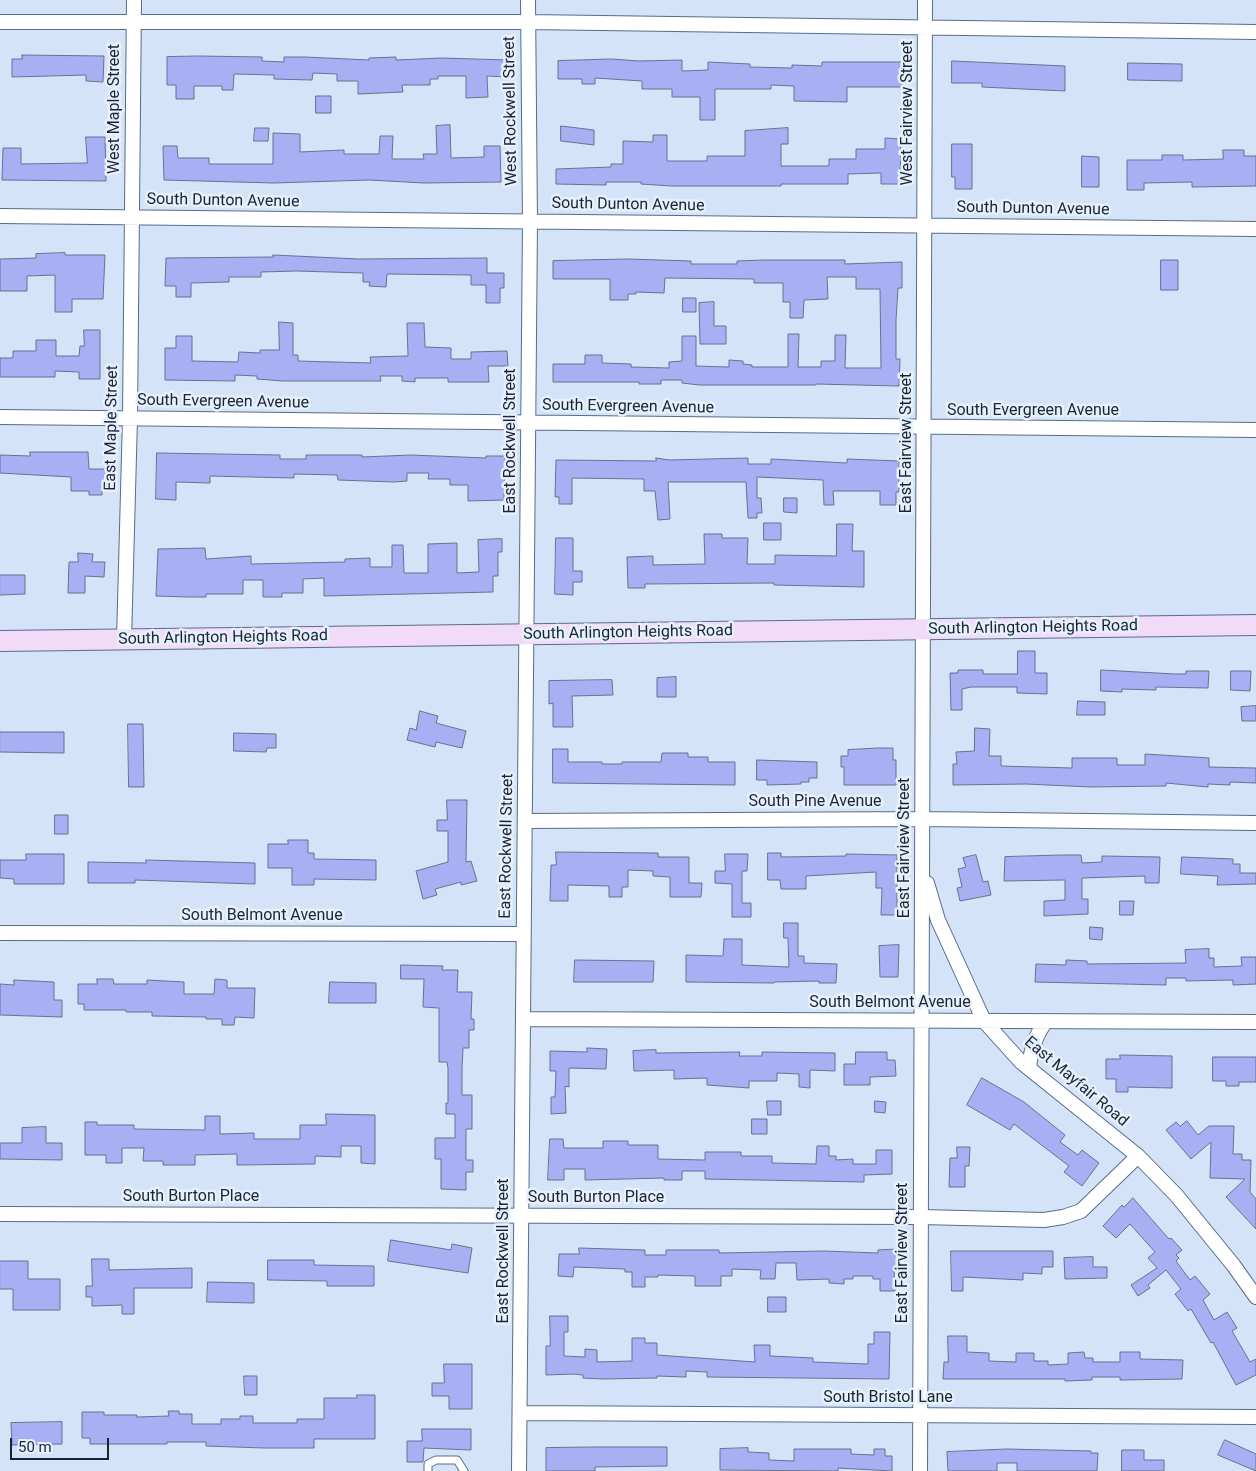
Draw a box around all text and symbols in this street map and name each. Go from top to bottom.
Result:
street label: West Rockwell Street [500,36,522,186]
street label: West Fairview Street [898,41,918,185]
street label: West Maple Street [105,44,125,174]
street label: South Dunton Avenue [146,190,300,212]
street label: South Dunton Avenue [551,194,705,216]
street label: South Dunton Avenue [956,198,1110,220]
street label: East Maple Street [101,365,123,491]
street label: East Rockwell Street [501,368,521,514]
street label: East Fairview Street [897,373,917,513]
street label: South Evergreen Avenue [137,391,309,413]
street label: South Evergreen Avenue [542,396,714,418]
street label: South Evergreen Avenue [947,401,1119,421]
street label: South Arlington Heights Road [928,617,1138,639]
street label: South Arlington Heights Road [523,622,733,644]
street label: South Arlington Heights Road [118,627,328,649]
street label: East Rockwell Street [496,773,518,919]
street label: East Fairview Street [895,778,915,918]
street label: South Pine Avenue [748,792,882,812]
street label: South Belmont Avenue [181,906,343,926]
street label: South Belmont Avenue [809,993,971,1013]
street label: East Mayfair Road [1020,1033,1132,1131]
street label: East Rockwell Street [494,1178,514,1324]
street label: East Fairview Street [893,1183,913,1323]
street label: South Burton Place [123,1187,259,1207]
street label: South Burton Place [528,1188,664,1208]
street label: South Bristol Lane [823,1388,953,1408]
scale bar [12,1428,111,1460]
text: 50 m [18,1438,52,1456]

